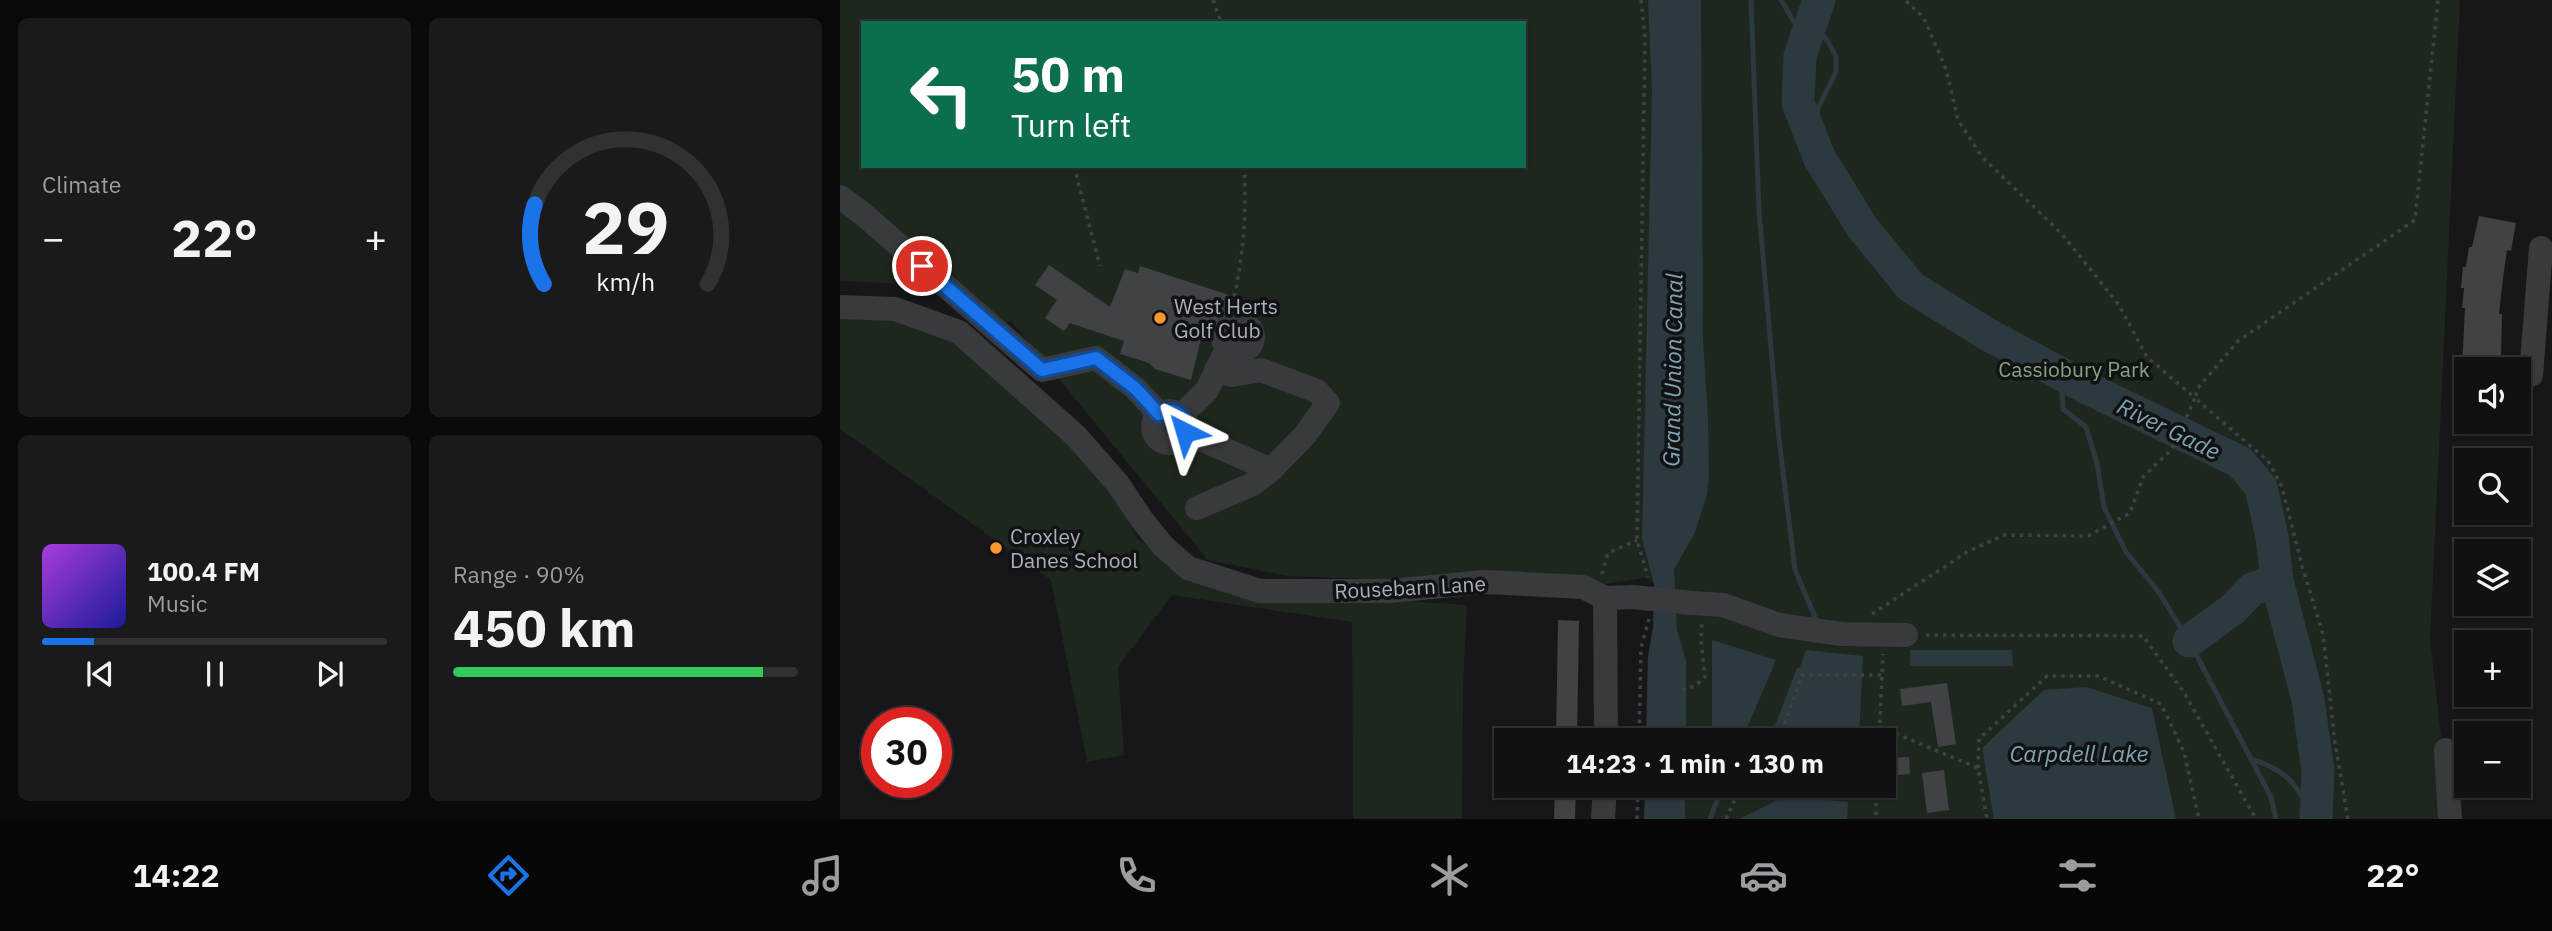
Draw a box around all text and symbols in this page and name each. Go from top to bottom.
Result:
text: 50 m [1011,42,1125,105]
icon: left [896,49,987,140]
text: Turn left [1011,104,1131,146]
text: Climate [42,169,121,199]
text: 29 [582,179,669,274]
text: 22° [171,204,258,271]
text: − [42,213,65,262]
text: + [364,213,387,262]
pin [892,236,952,296]
icon: arrive [903,247,941,285]
text: km/h [596,264,655,297]
water label: Grand Union Canal [1655,272,1689,467]
place label: West Herts Golf Club [1174,292,1278,344]
marker: West Herts Golf Club [1152,310,1168,326]
park label: Cassiobury Park [1998,355,2150,383]
map controls [2454,357,2531,798]
button: sound [2454,357,2531,434]
water label: River Gade [2113,390,2226,466]
position arrow [1148,395,1222,469]
button: search [2454,448,2531,525]
place label: Croxley Danes School [1010,522,1138,574]
button: layers [2454,539,2531,616]
marker: Croxley Danes School [988,540,1004,556]
text: 100.4 FM [147,554,260,588]
text: Range · 90% [453,559,585,589]
street label: Rousebarn Lane [1334,569,1486,605]
text: Music [147,588,207,618]
text: 450 km [453,594,635,661]
button: + [2454,630,2531,707]
icon: previous [81,655,119,693]
icon: pause [196,655,234,693]
icon: next [311,655,349,693]
speed limit sign: 30 [861,707,952,798]
button: − [2454,721,2531,798]
water label: Carpdell Lake [2010,738,2149,768]
text: 14:23 · 1 min · 130 m [1566,746,1824,780]
icon: directions [484,851,533,900]
icon: music [798,851,847,900]
icon: phone [1112,851,1161,900]
icon: climate [1425,851,1474,900]
icon: car [1739,851,1788,900]
icon: filters [2053,851,2102,900]
text: 14:22 [132,854,220,896]
text: 22° [2366,854,2420,896]

